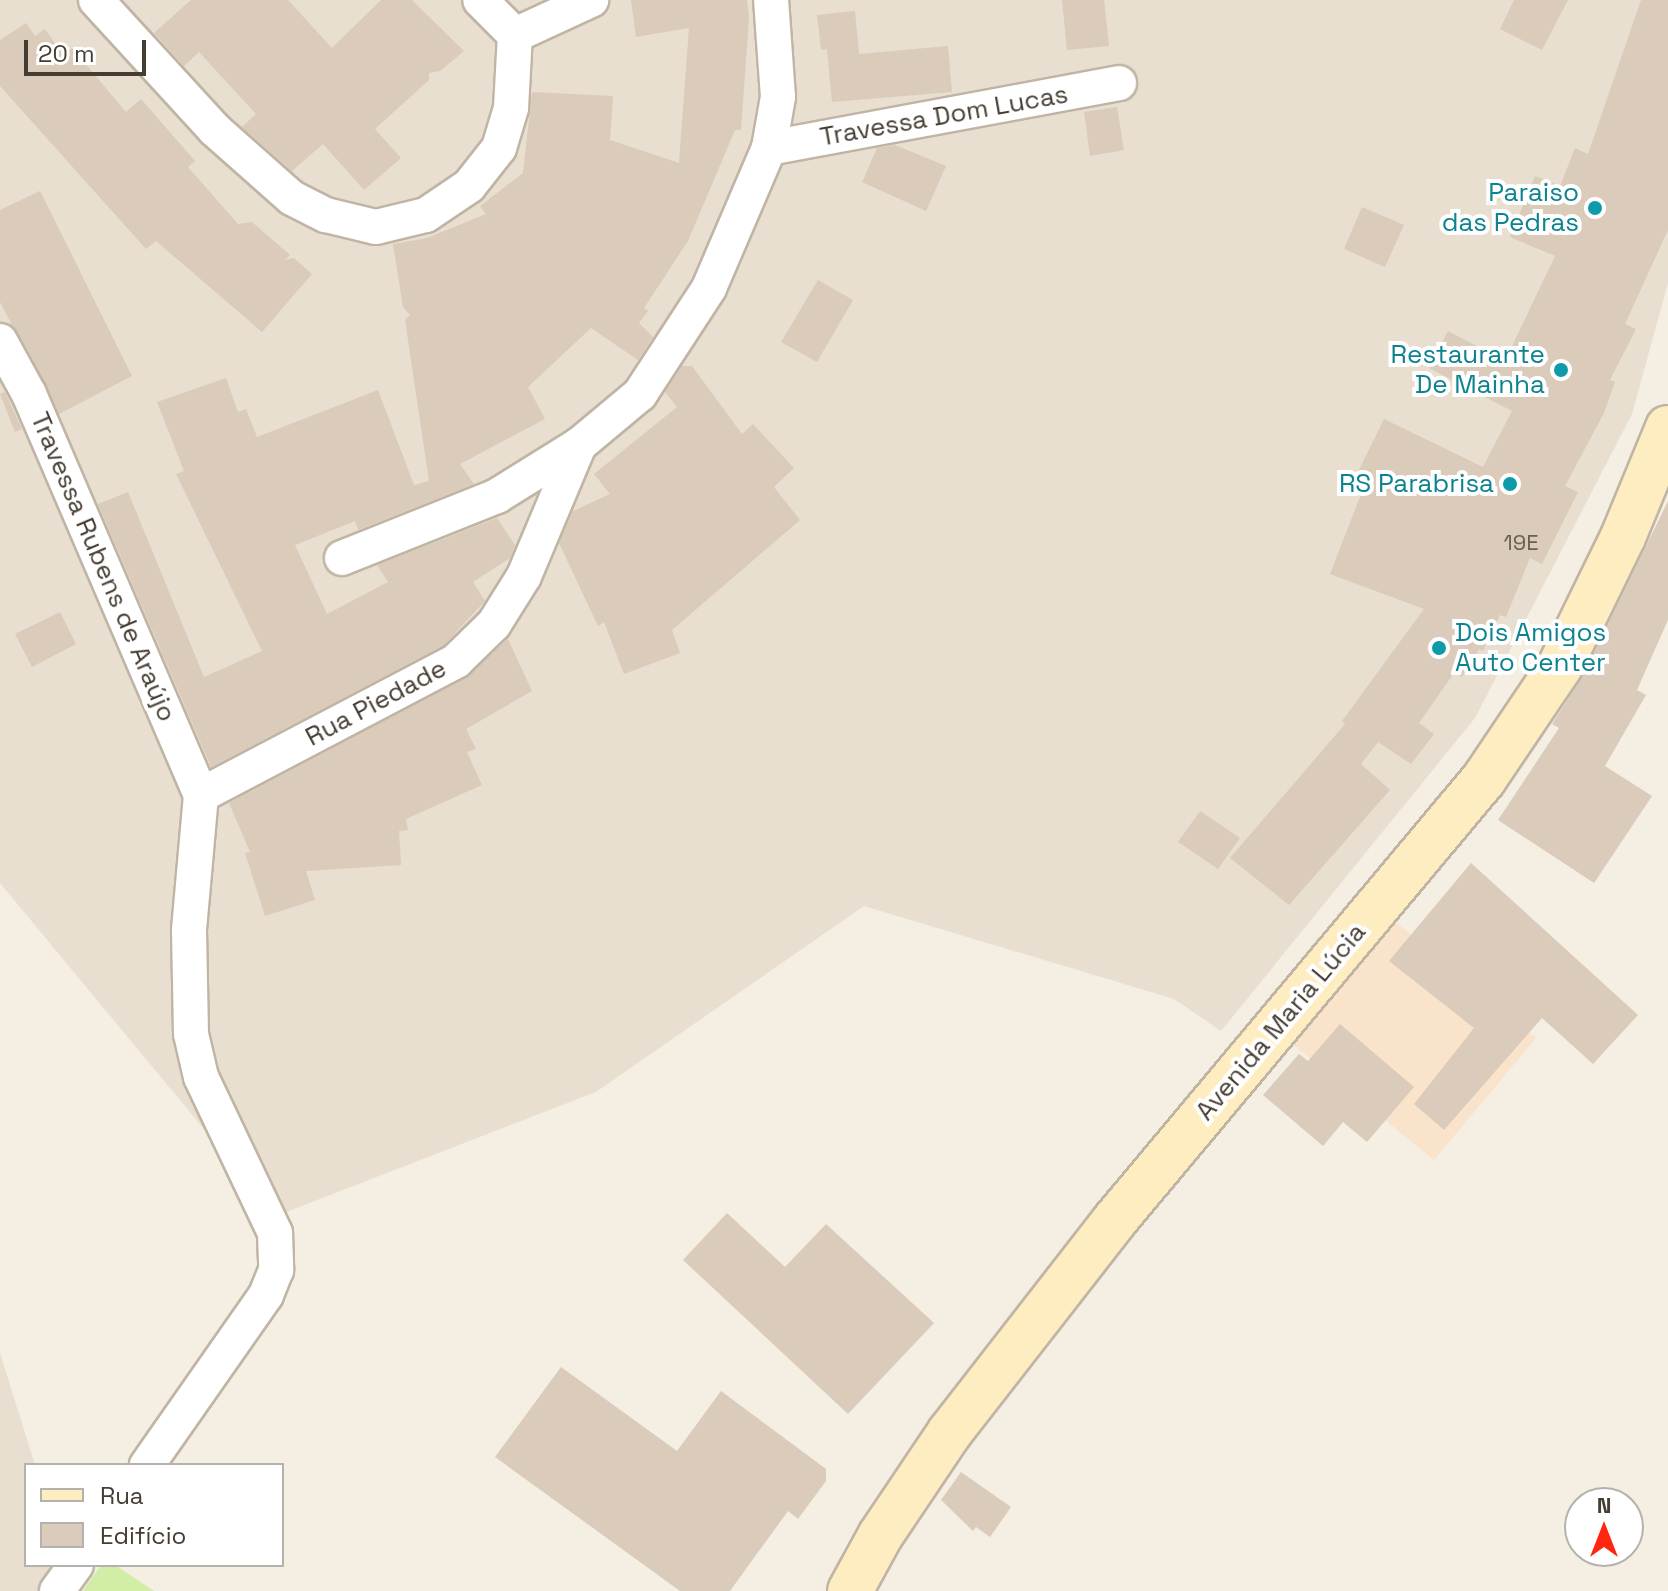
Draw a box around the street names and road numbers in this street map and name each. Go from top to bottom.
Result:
street label: Travessa Dom Lucas [818,79,1070,153]
street label: Travessa Rubens de Araújo [24,408,182,726]
street label: Rua Piedade [300,653,452,753]
street label: Avenida Maria Lúcia [1189,917,1373,1127]

